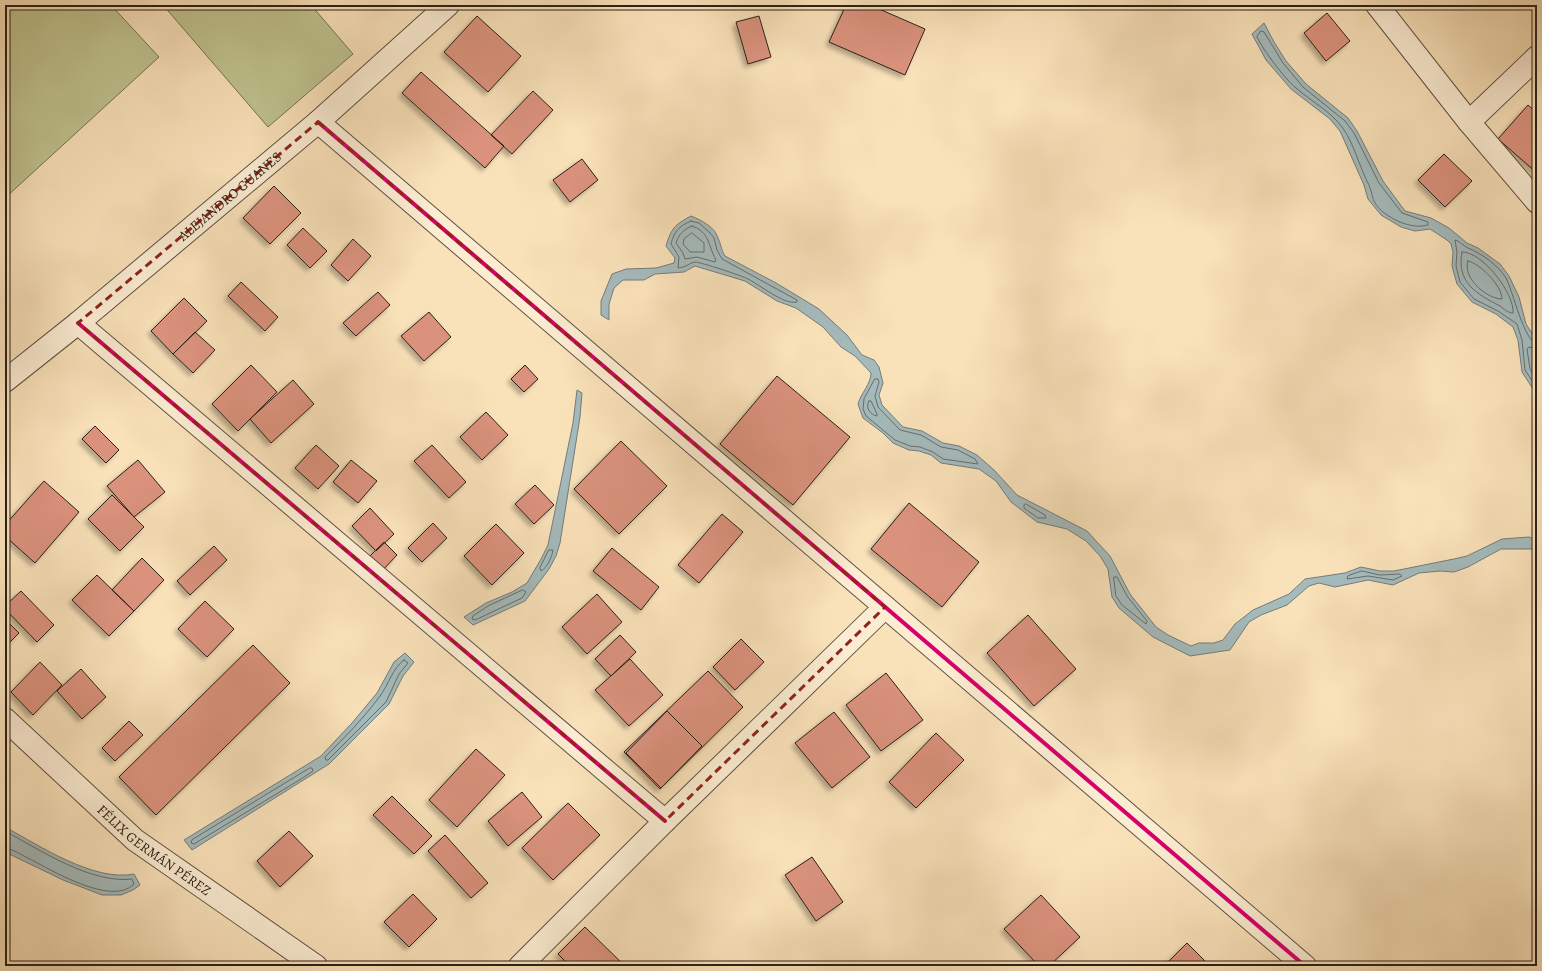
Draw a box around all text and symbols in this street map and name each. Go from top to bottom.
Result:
street label: ALEJANDRO GUANES [173,148,286,246]
street label: FÉLIX GERMÁN PÉREZ [93,801,215,900]

